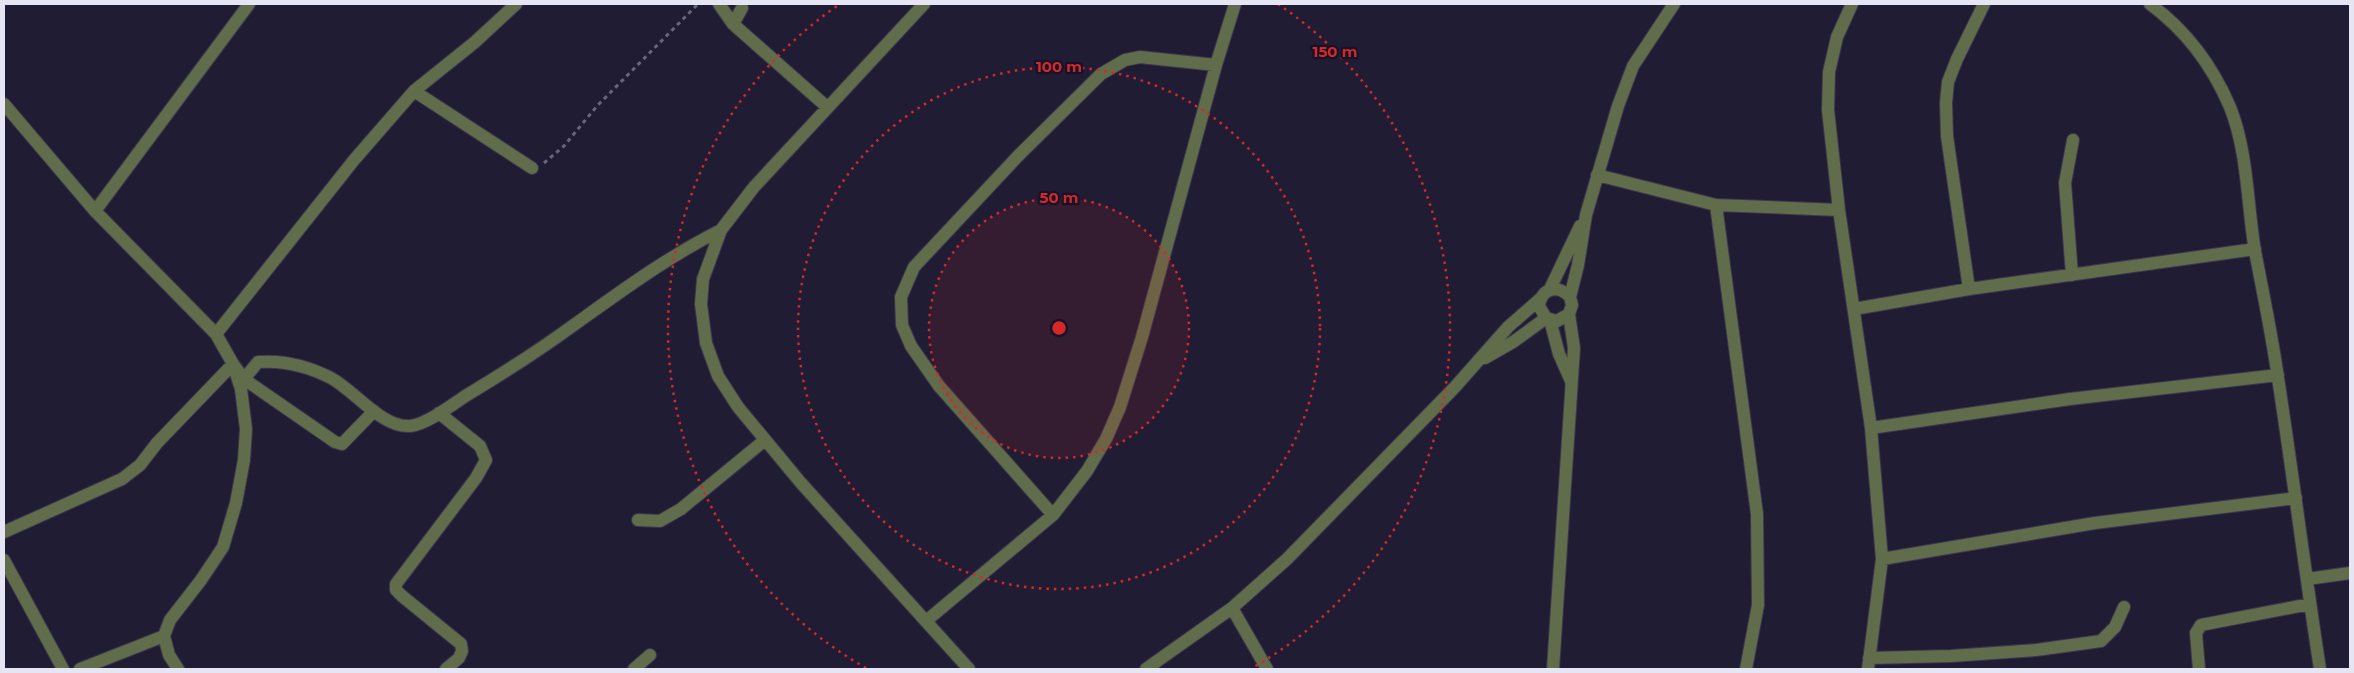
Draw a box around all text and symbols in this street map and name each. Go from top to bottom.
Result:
text: 150 m [1313,42,1357,61]
text: 100 m [1036,57,1082,76]
text: 50 m [1039,188,1079,207]
centre of rings [1050,319,1068,337]

